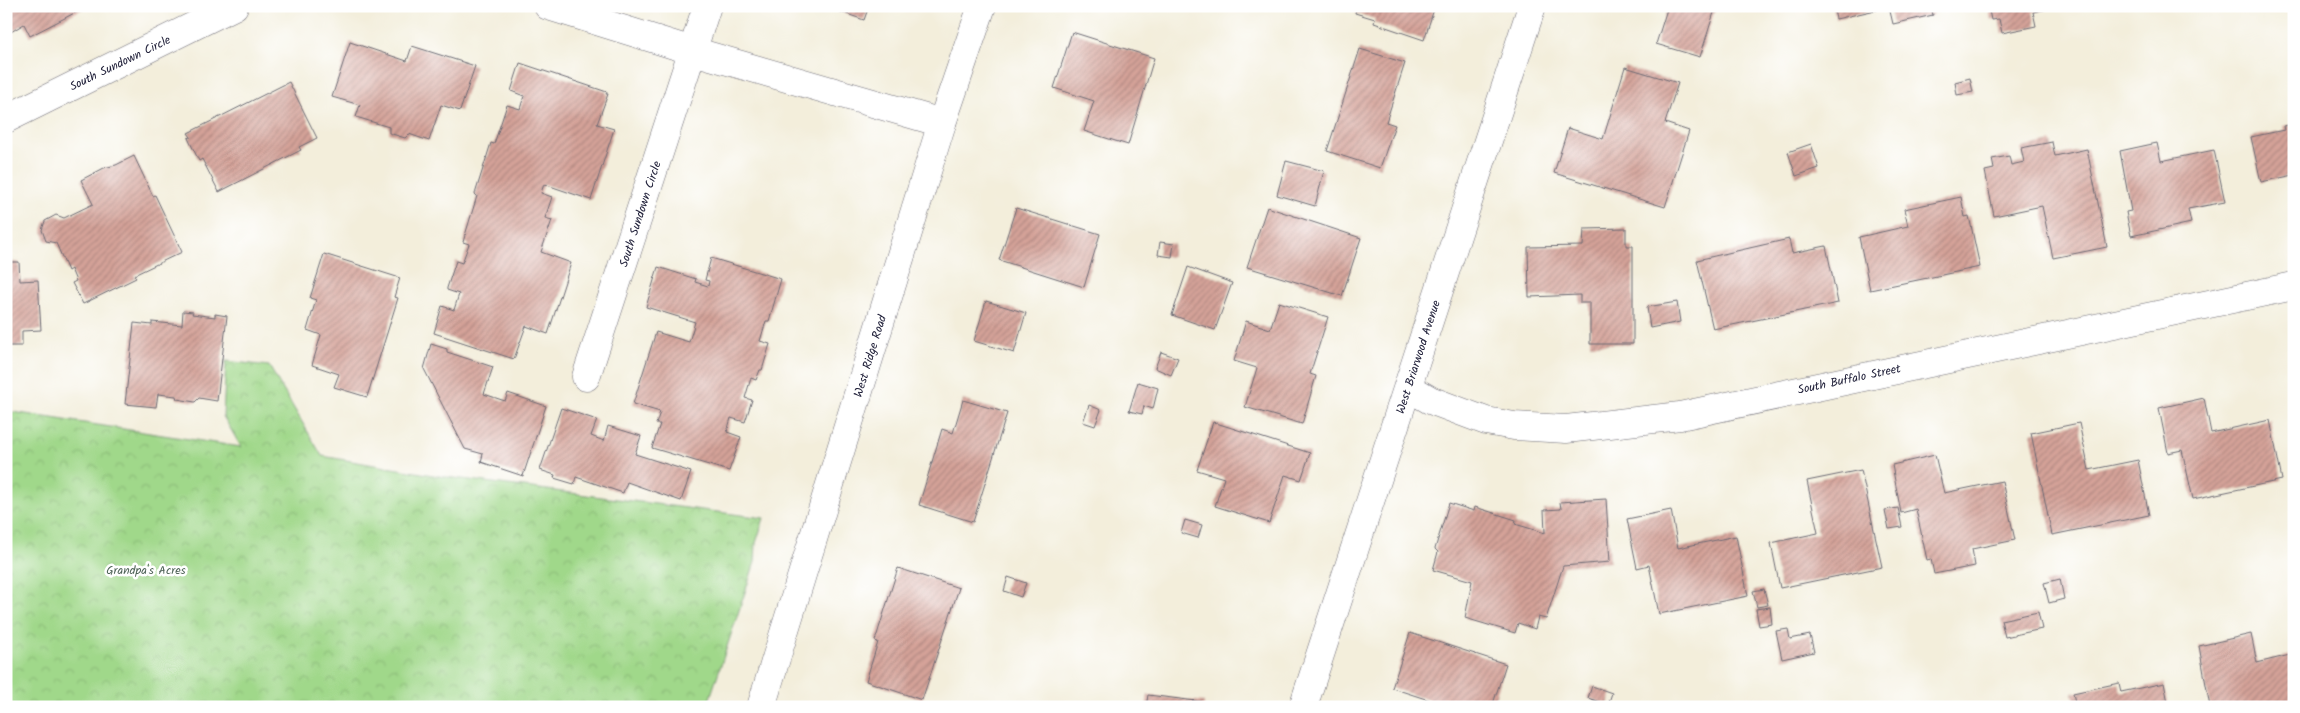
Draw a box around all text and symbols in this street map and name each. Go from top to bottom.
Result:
street label: South Sundown Circle [66,30,175,96]
street label: South Sundown Circle [614,158,667,270]
street label: West Briarwood Avenue [1391,297,1446,416]
street label: West Ridge Road [849,312,892,400]
street label: South Buffalo Street [1796,359,1903,400]
park label: Grandpa's Acres [106,561,186,580]

